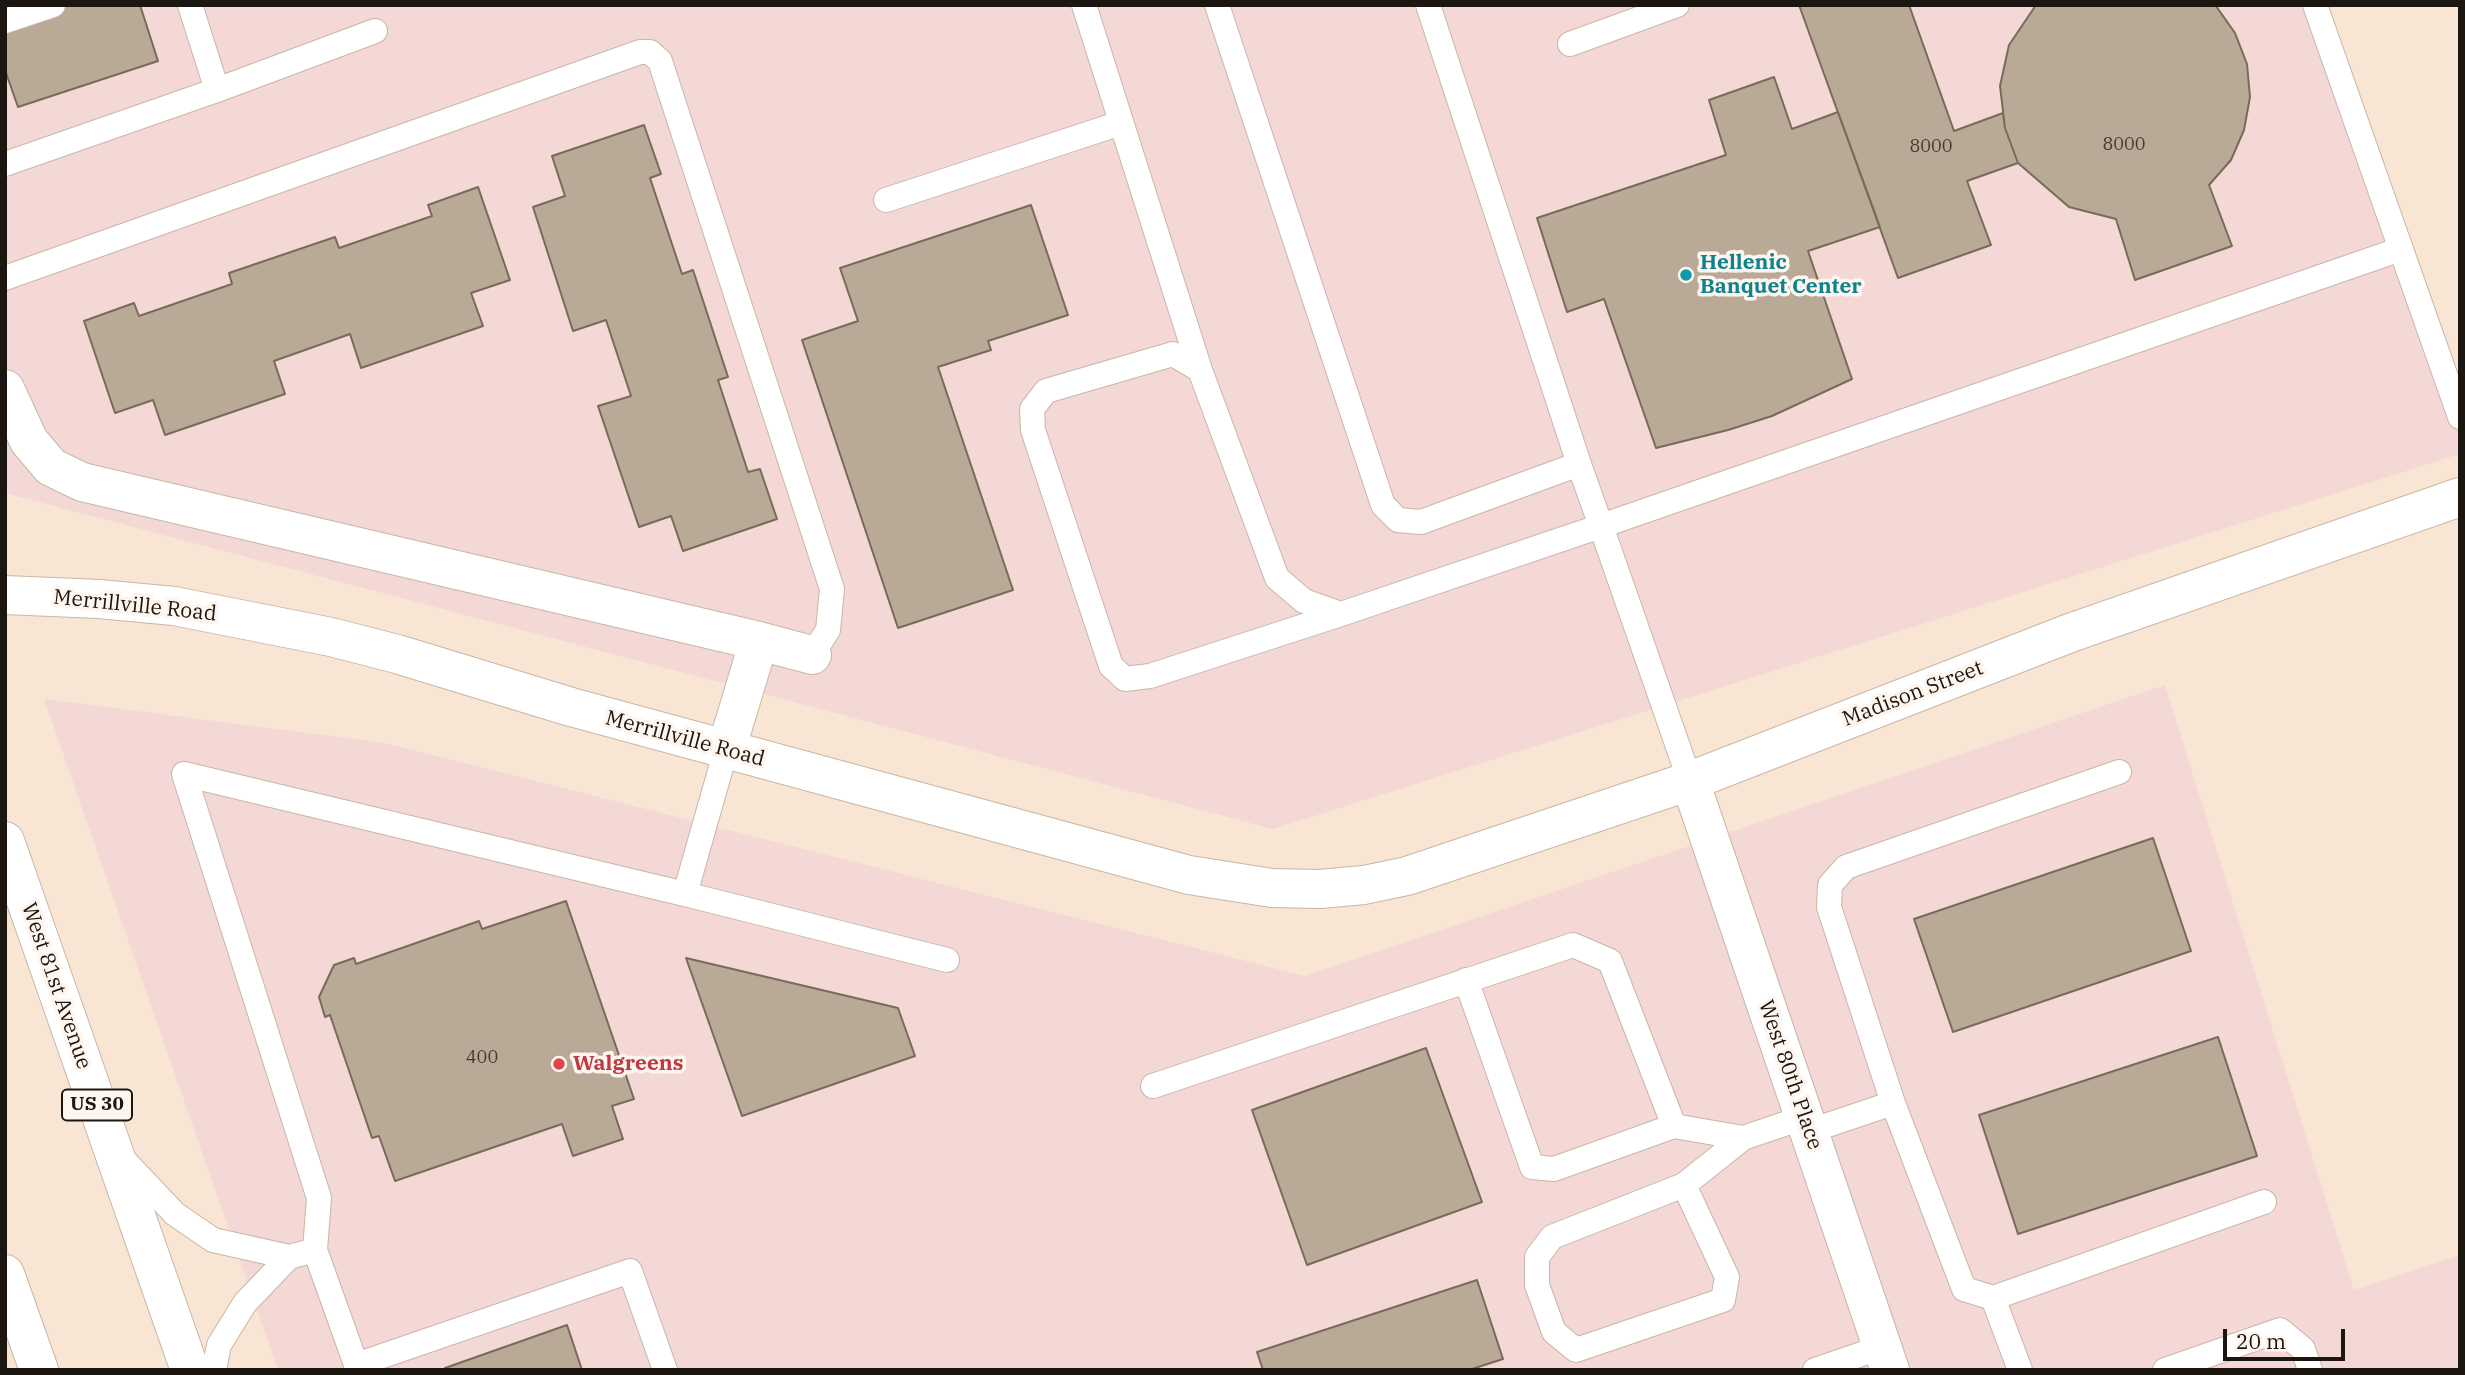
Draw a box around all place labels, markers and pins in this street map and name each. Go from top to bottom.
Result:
place label: Hellenic Banquet Center [1700,250,1862,300]
marker: Hellenic Banquet Center [1678,267,1694,283]
place label: Walgreens [573,1051,683,1077]
marker: Walgreens [551,1056,567,1072]

